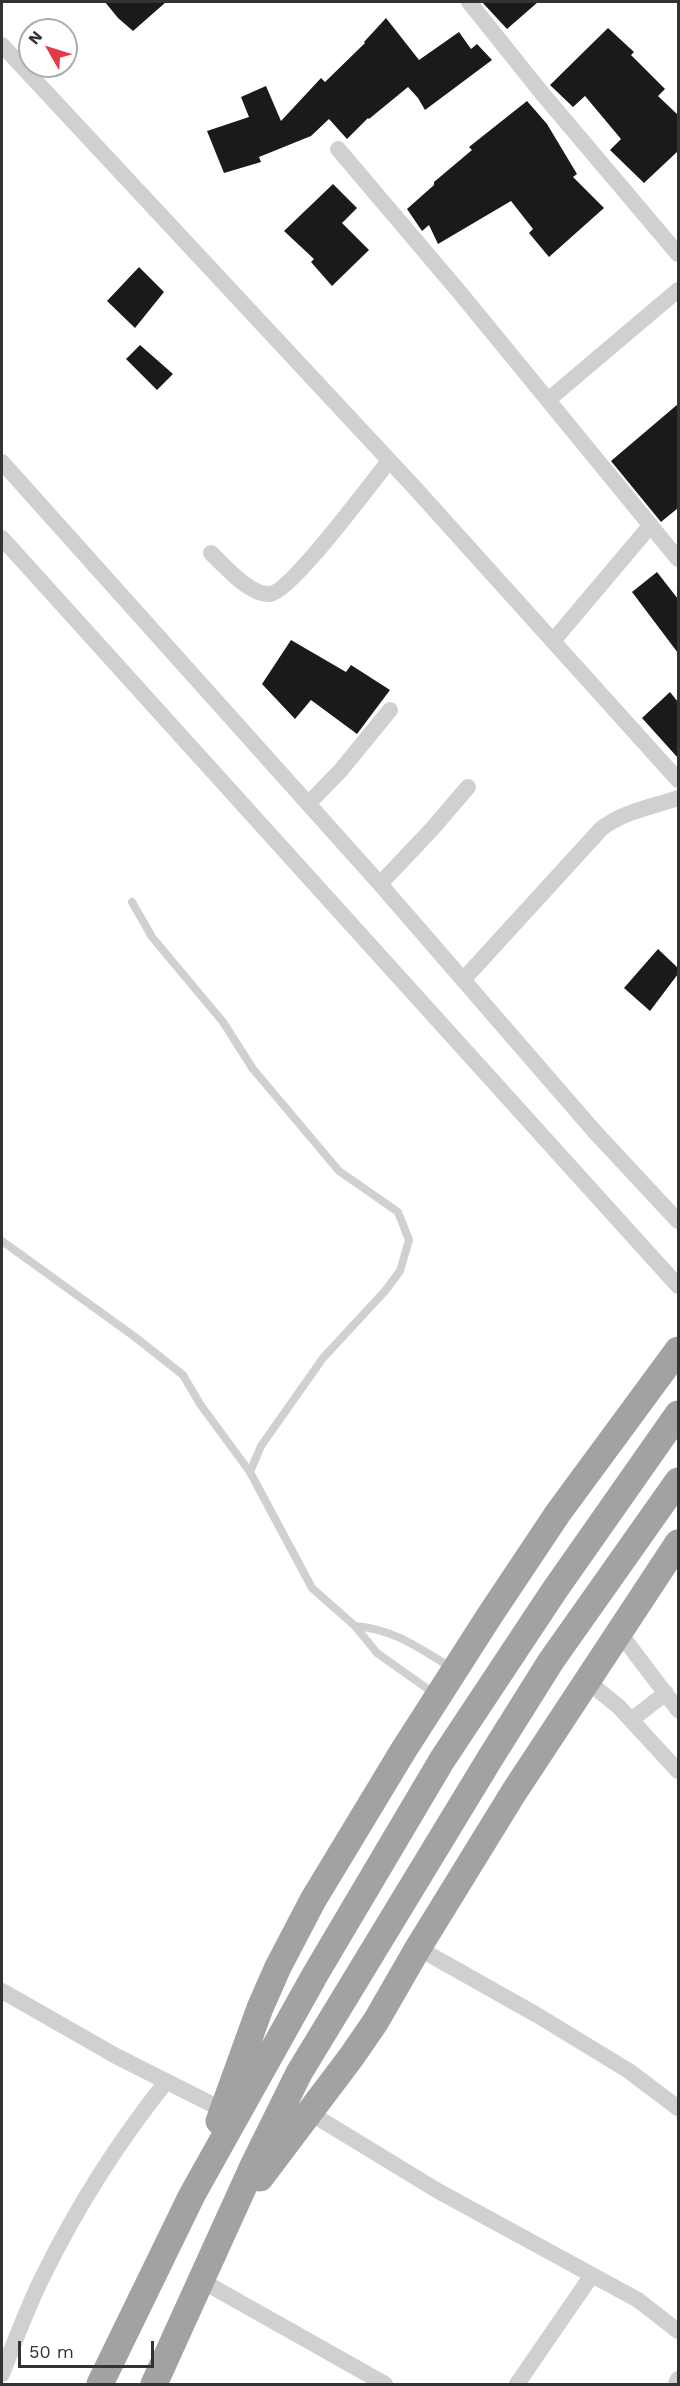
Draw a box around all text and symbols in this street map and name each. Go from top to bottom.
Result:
north arrow [18,18,78,78]
text: N [24,27,46,48]
scale bar [21,2329,158,2367]
text: 50 m [29,2341,74,2362]

